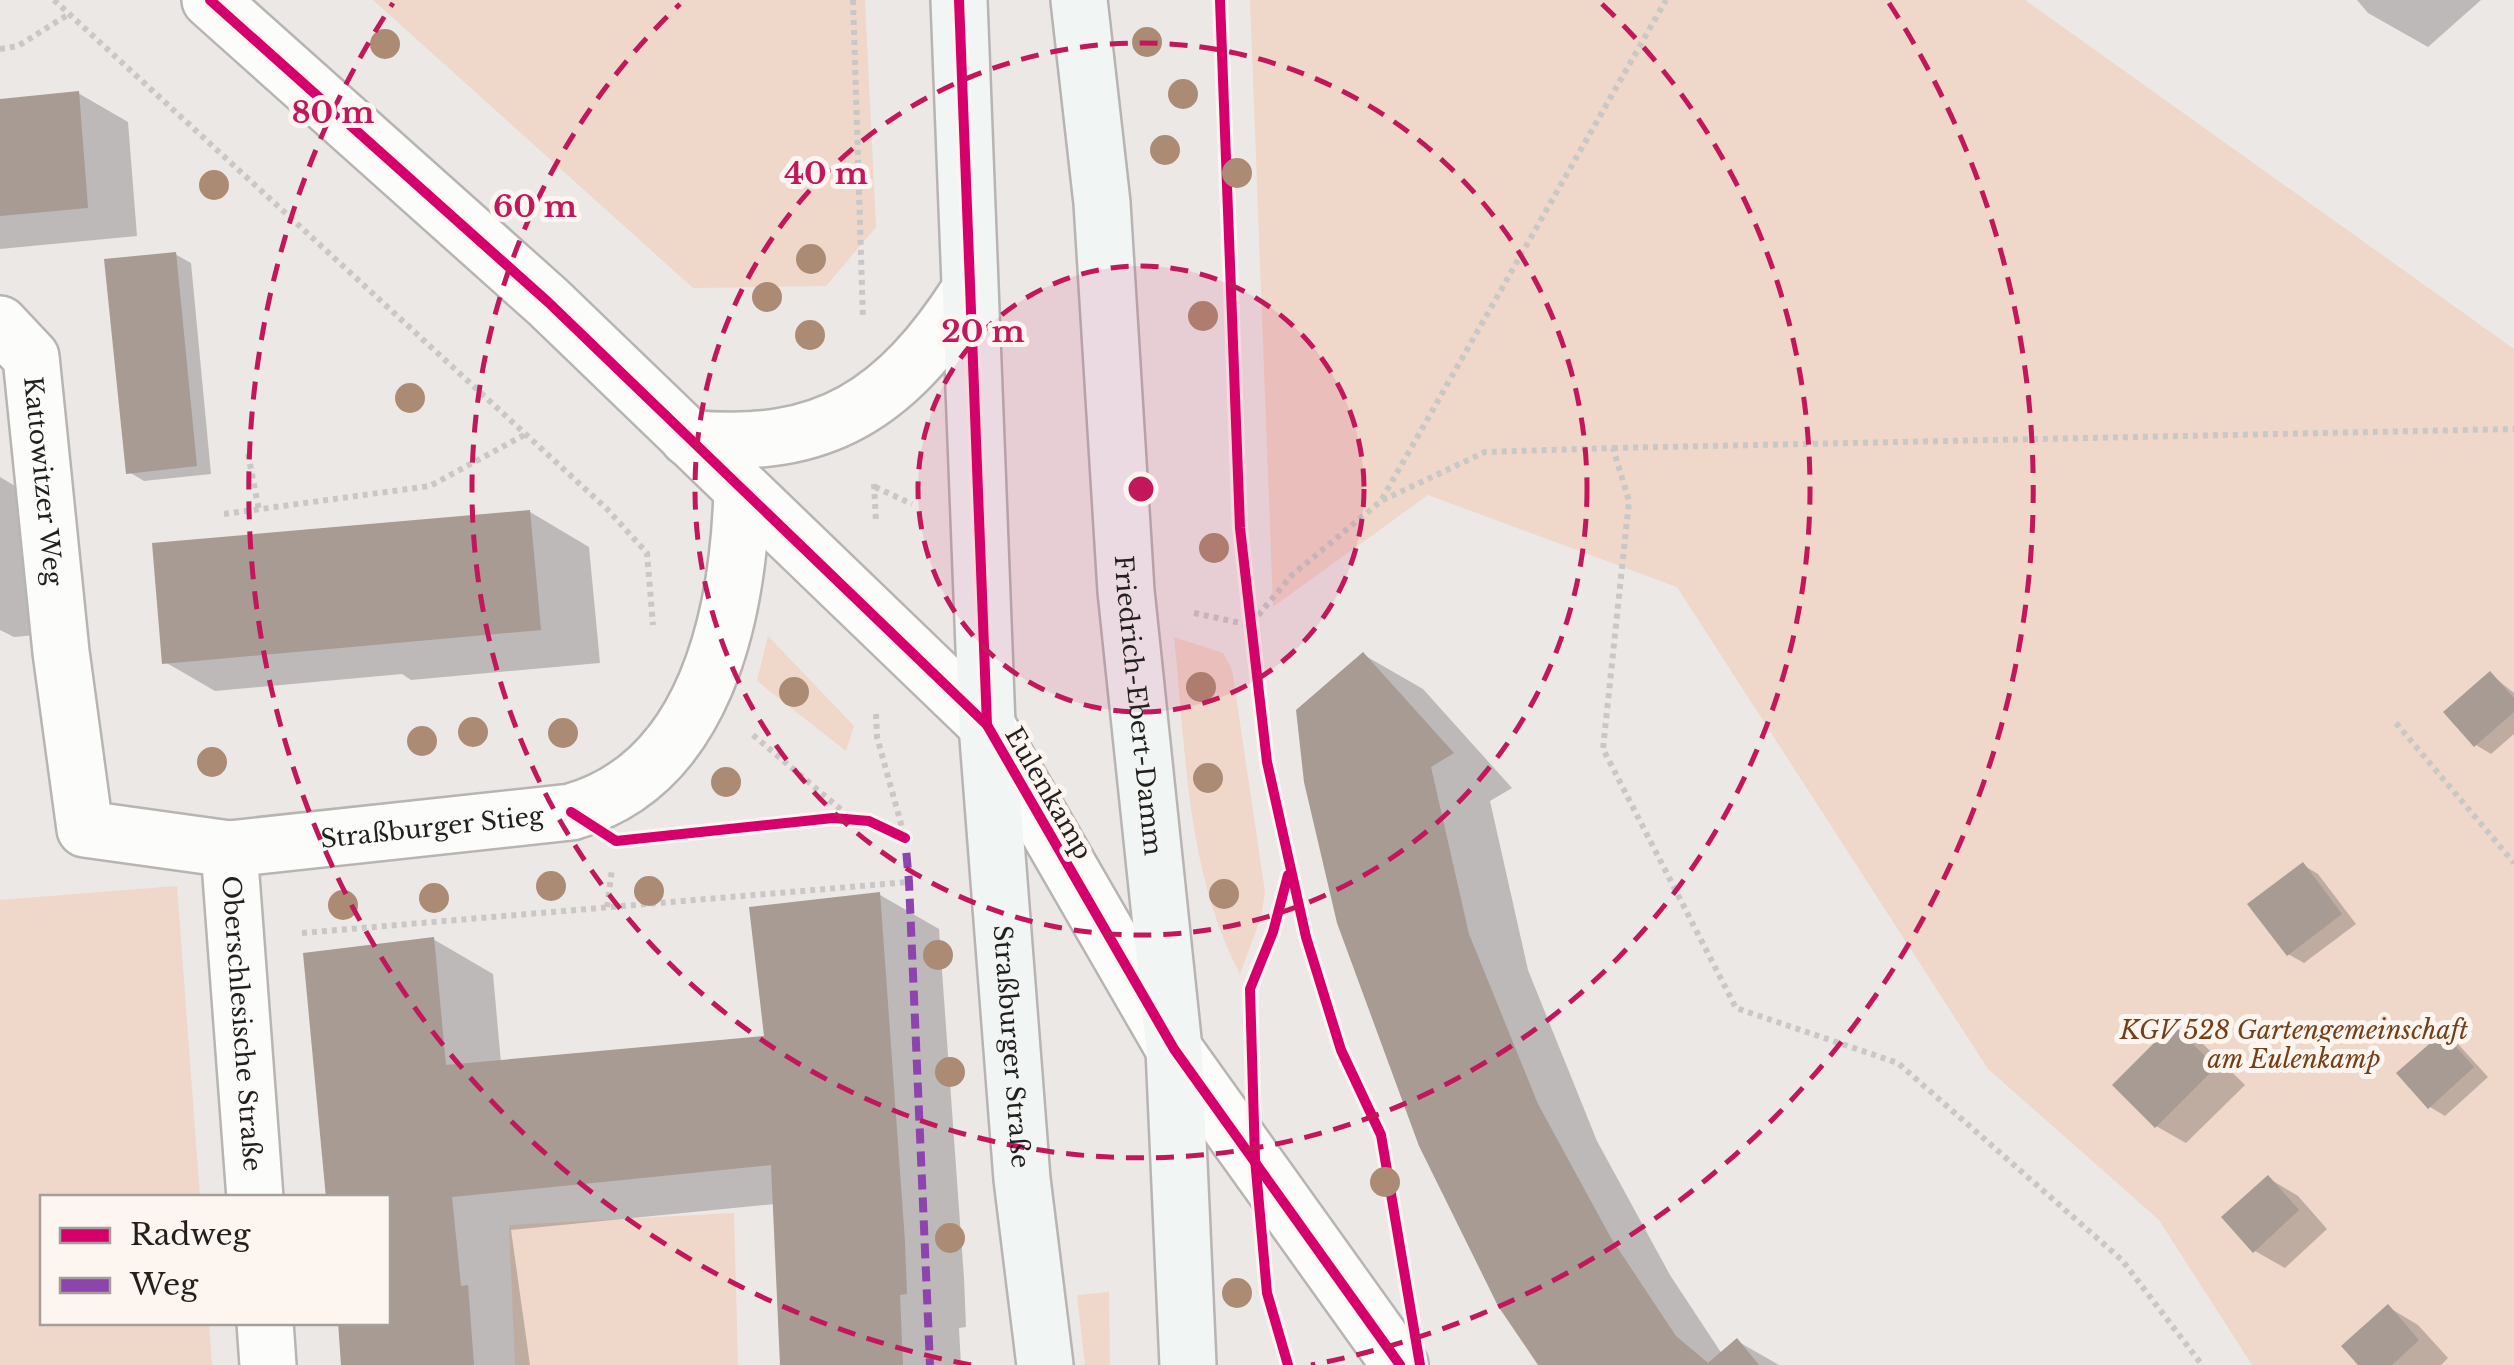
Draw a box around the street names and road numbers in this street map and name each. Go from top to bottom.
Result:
street label: Kattowitzer Weg [17,375,69,588]
street label: Friedrich-Ebert-Damm [1108,554,1169,857]
street label: Eulenkamp [998,722,1099,865]
street label: Straßburger Stieg [319,800,546,855]
street label: Oberschlesische Straße [215,874,268,1173]
street label: Straßburger Straße [986,924,1036,1169]

